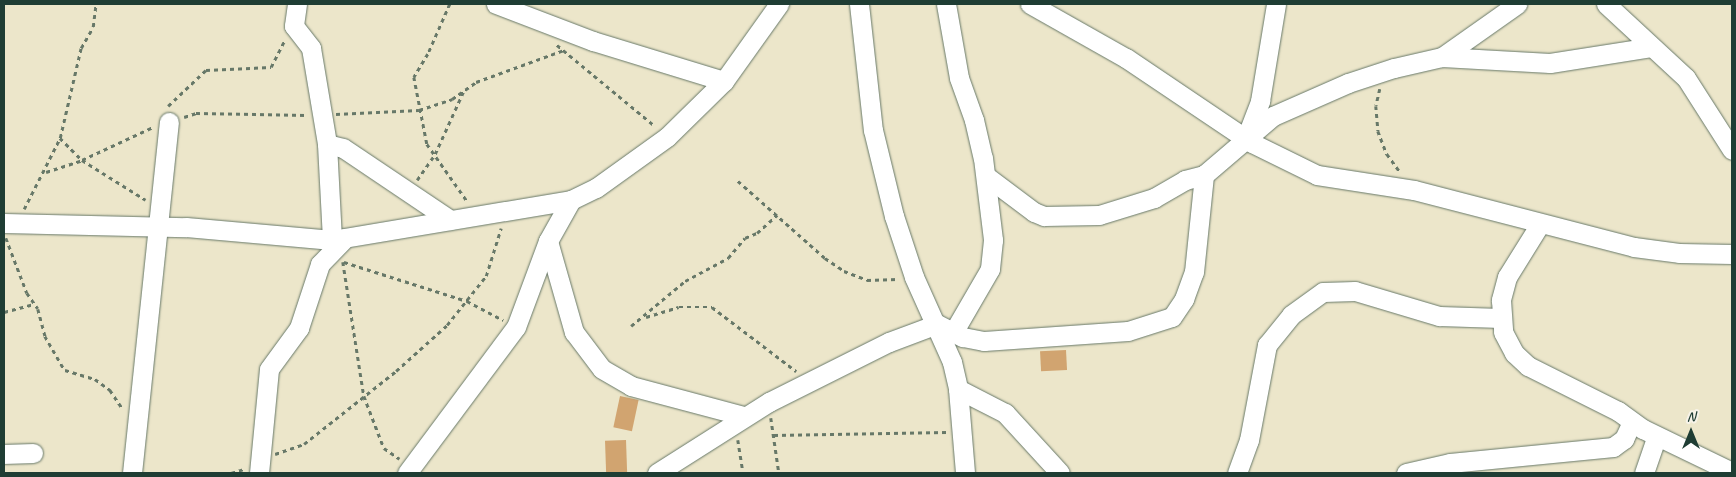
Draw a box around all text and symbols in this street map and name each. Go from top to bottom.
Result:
north arrow [1666,407,1716,457]
text: N [1687,408,1695,425]

